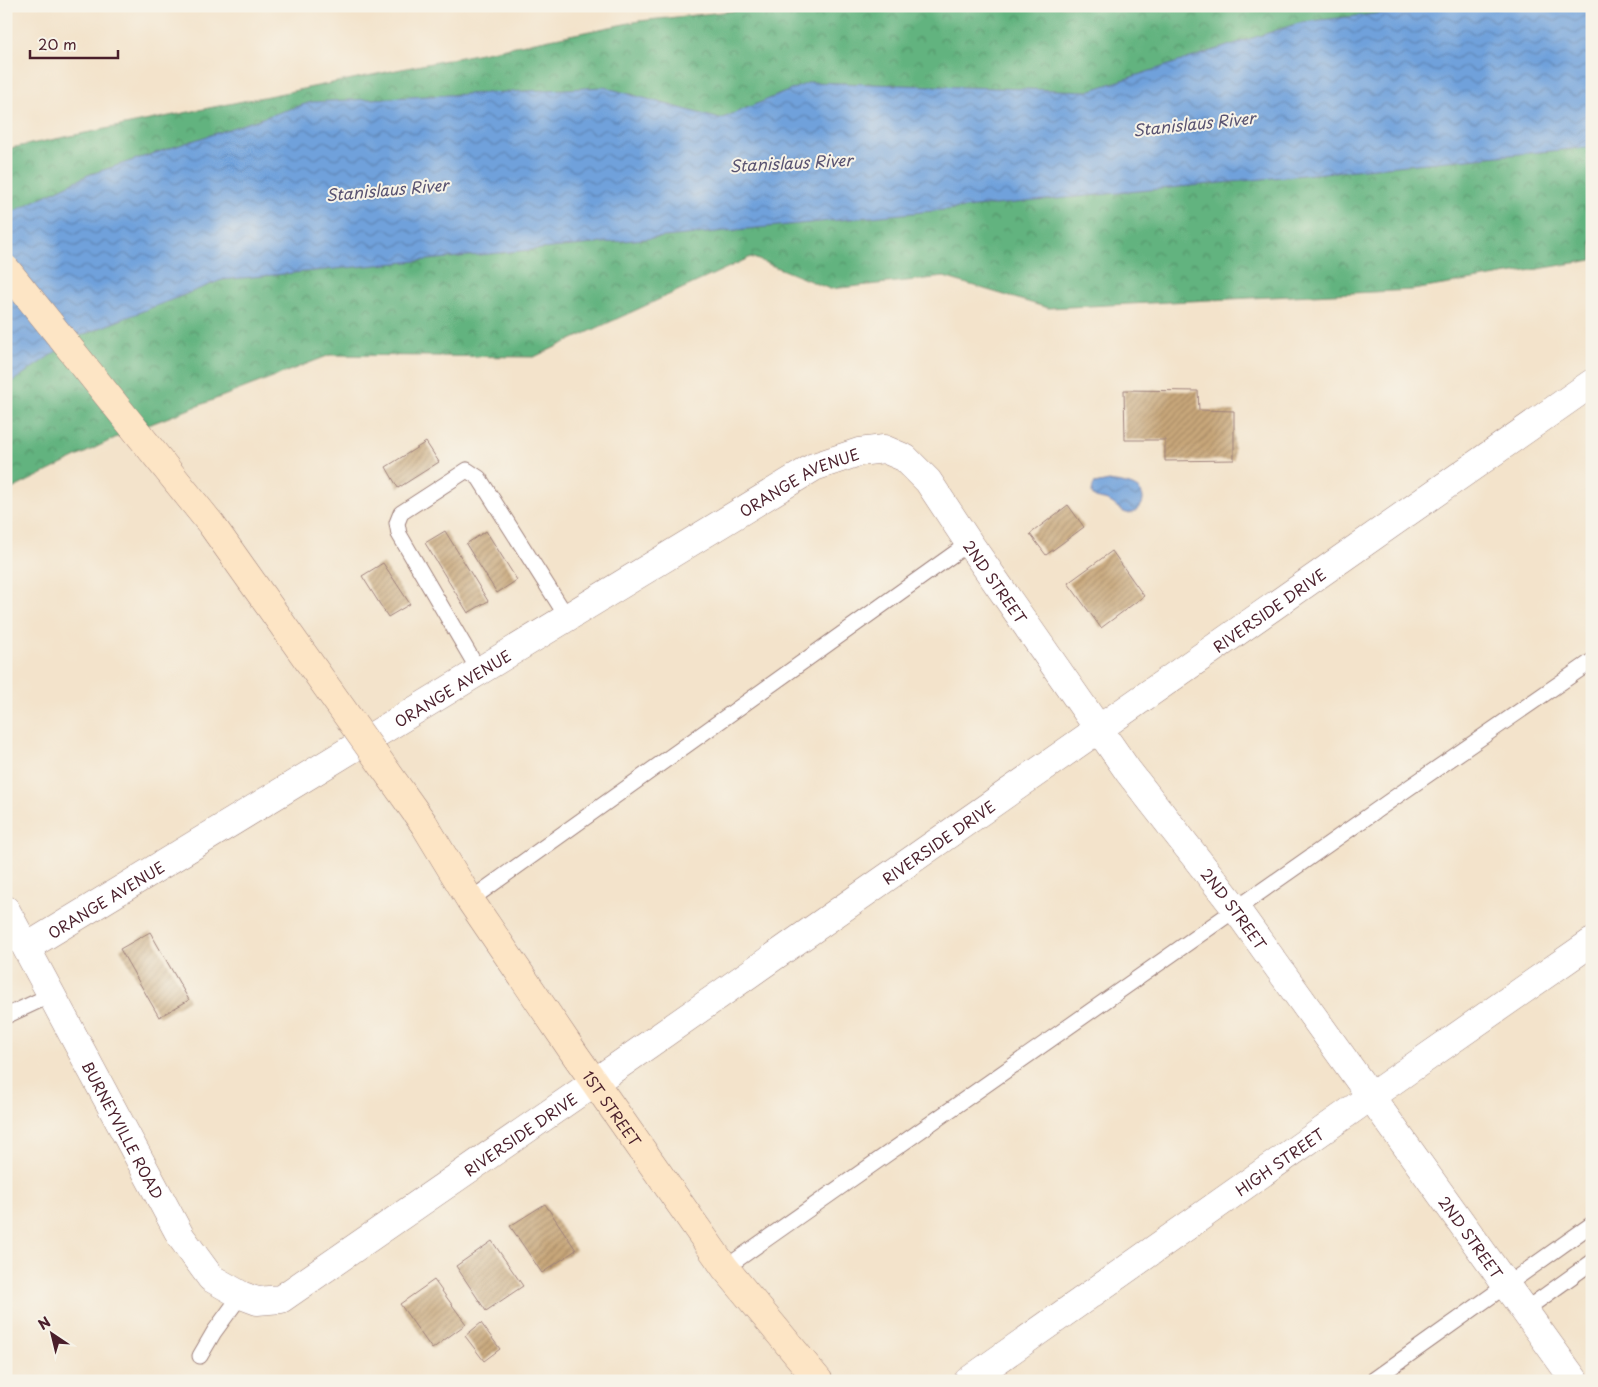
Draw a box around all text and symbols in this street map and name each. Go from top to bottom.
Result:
scale bar [30,28,118,60]
text: 20 m [38,32,77,55]
water label: Stanislaus River [1132,104,1259,141]
water label: Stanislaus River [729,147,856,177]
water label: Stanislaus River [325,171,452,206]
street label: ORANGE AVENUE [734,441,862,522]
street label: 2ND STREET [959,535,1033,628]
street label: RIVERSIDE DRIVE [1208,562,1330,657]
street label: ORANGE AVENUE [389,643,515,732]
street label: RIVERSIDE DRIVE [877,794,999,889]
street label: ORANGE AVENUE [43,855,168,944]
street label: 2ND STREET [1196,863,1273,955]
street label: BURNEYVILLE ROAD [77,1056,170,1203]
street label: 1ST STREET [578,1065,648,1151]
street label: RIVERSIDE DRIVE [459,1086,581,1181]
street label: HIGH STREET [1230,1121,1329,1201]
street label: 2ND STREET [1434,1191,1510,1284]
north arrow [28,1310,78,1360]
text: N [34,1311,55,1335]

